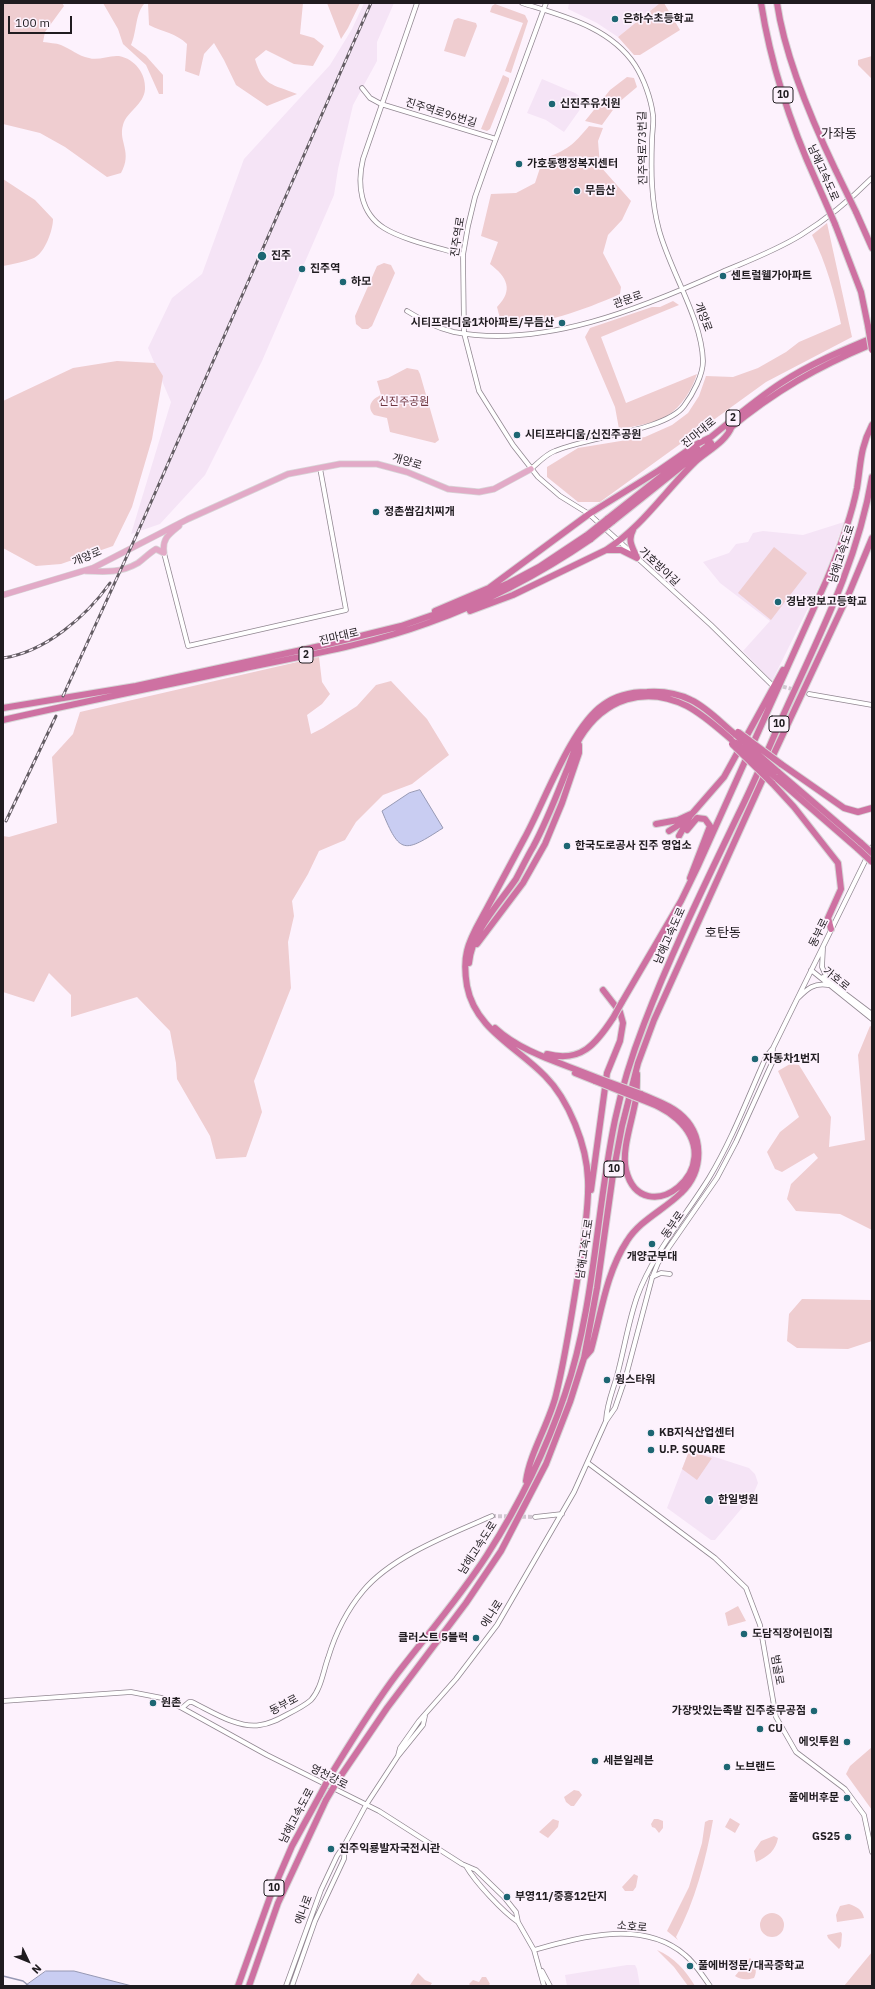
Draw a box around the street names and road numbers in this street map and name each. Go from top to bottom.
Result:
road number: 10 [773,87,793,103]
street label: 진주역로96번길 [404,96,478,130]
street label: 진주역로73번길 [636,111,650,185]
street label: 남해고속도로 [805,143,841,203]
street label: 진주역로 [448,216,468,258]
street label: 관문로 [611,289,645,311]
street label: 개양로 [691,300,715,334]
road number: 2 [726,410,740,426]
street label: 진마대로 [679,415,719,451]
street label: 개양로 [391,451,423,473]
street label: 남해고속도로 [826,523,858,585]
street label: 개양로 [70,545,104,569]
street label: 가호방아길 [636,545,682,589]
street label: 진마대로 [318,626,360,648]
road number: 2 [299,647,313,663]
road number: 10 [769,716,789,732]
street label: 남해고속도로 [652,906,688,966]
street label: 동부로 [806,916,832,950]
street label: 가호로 [820,964,852,994]
road number: 10 [604,1161,624,1177]
street label: 동부로 [659,1209,687,1241]
street label: 남해고속도로 [574,1218,596,1280]
street label: 남해고속도로 [456,1519,500,1577]
street label: 에나로 [478,1598,506,1630]
street label: 범골로 [768,1654,786,1686]
street label: 동부로 [267,1692,301,1718]
street label: 영천강로 [308,1762,350,1792]
street label: 남해고속도로 [277,1786,317,1846]
road number: 10 [264,1880,284,1896]
street label: 에나로 [293,1893,315,1927]
street label: 소호로 [616,1919,648,1935]

